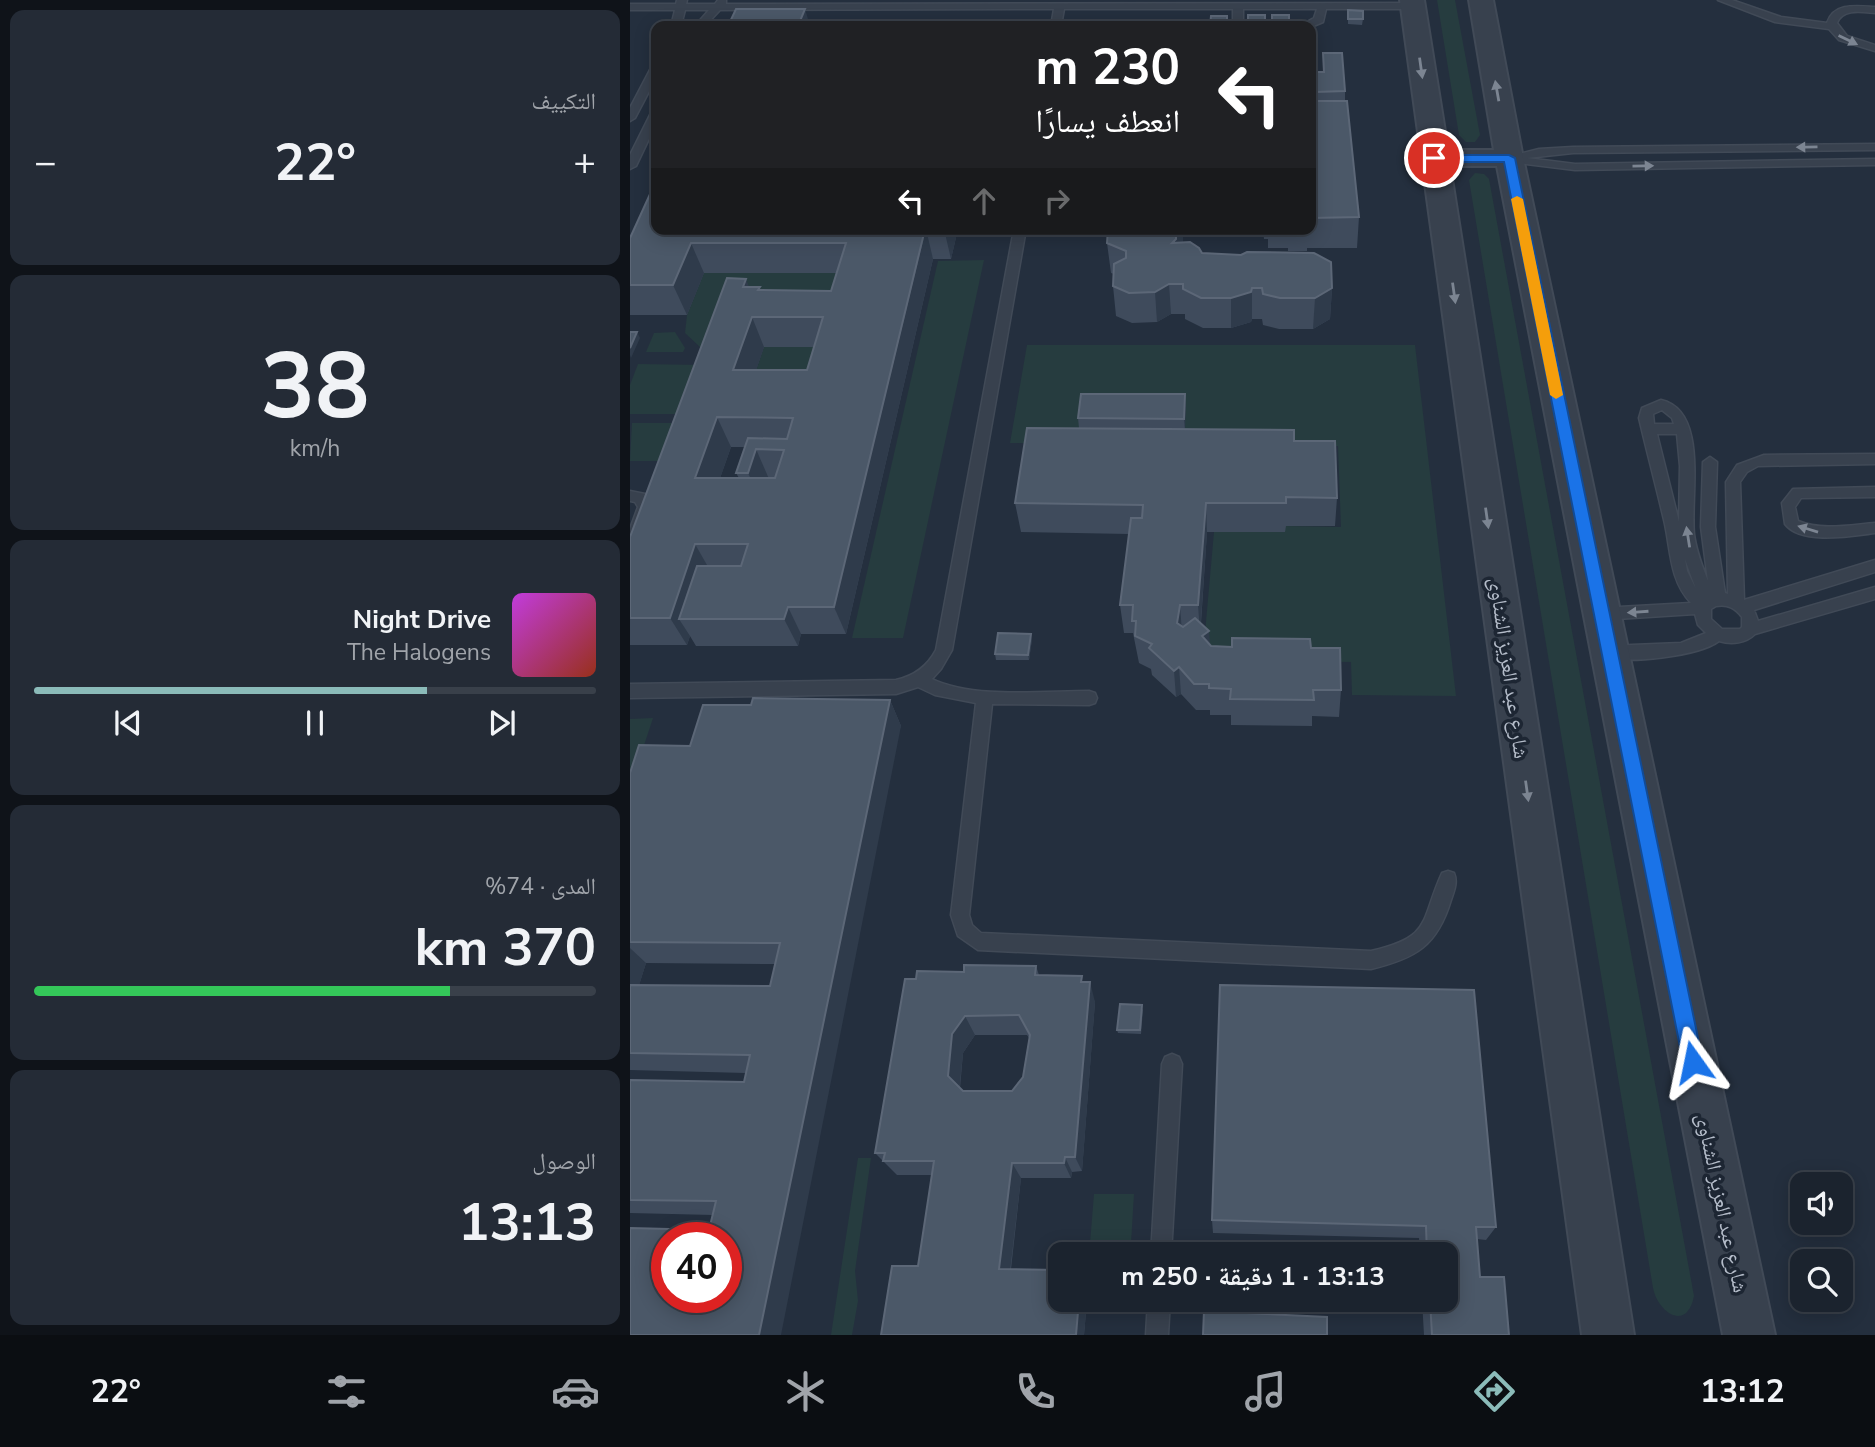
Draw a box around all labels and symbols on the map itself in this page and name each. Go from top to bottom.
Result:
one-way arrow [1838,34,1858,45]
one-way arrow [1416,57,1427,79]
one-way arrow [1491,80,1502,102]
pin [1404,128,1464,188]
one-way arrow [1796,142,1818,153]
one-way arrow [1633,160,1655,172]
one-way arrow [1449,282,1460,304]
one-way arrow [1482,507,1493,529]
one-way arrow [1797,524,1818,534]
one-way arrow [1682,526,1693,548]
street label: شارع عبد العزيز الشناوى [1482,576,1536,760]
one-way arrow [1627,607,1649,618]
one-way arrow [1522,780,1533,802]
position arrow [1656,1025,1730,1099]
street label: شارع عبد العزيز الشناوى [1689,1111,1755,1295]
speed limit sign: 40 [651,1222,742,1313]

